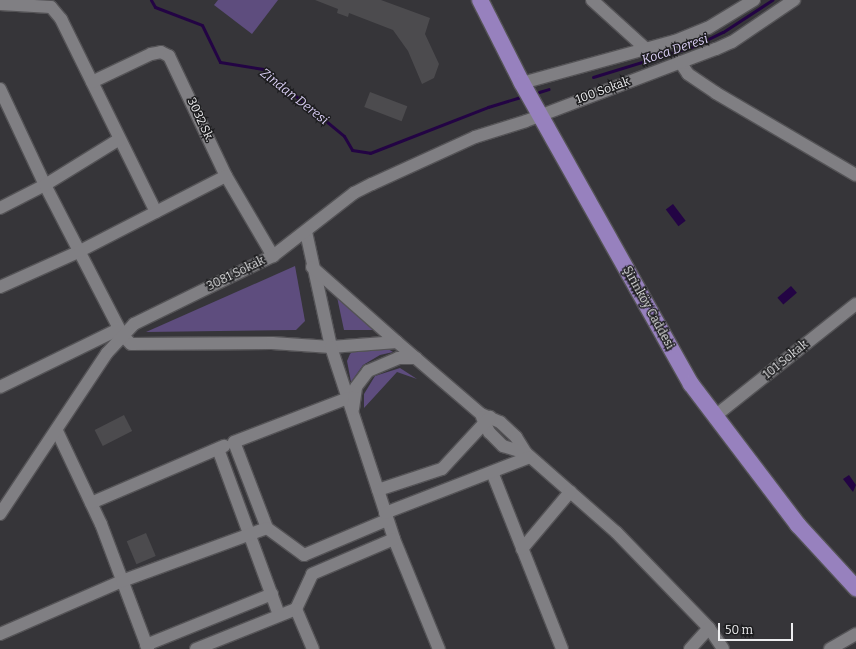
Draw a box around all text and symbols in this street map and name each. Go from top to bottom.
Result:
water label: Koca Deresi [640,31,710,69]
water label: Zindan Deresi [257,66,331,128]
street label: 100 Sokak [574,75,632,107]
street label: 3032 Sk. [184,96,216,144]
street label: 3081 Sokak [205,254,267,294]
street label: Şirinköy Caddesi [619,264,677,352]
street label: 101 Sokak [761,338,811,382]
scale bar [720,615,795,641]
text: 50 m [725,623,753,637]

